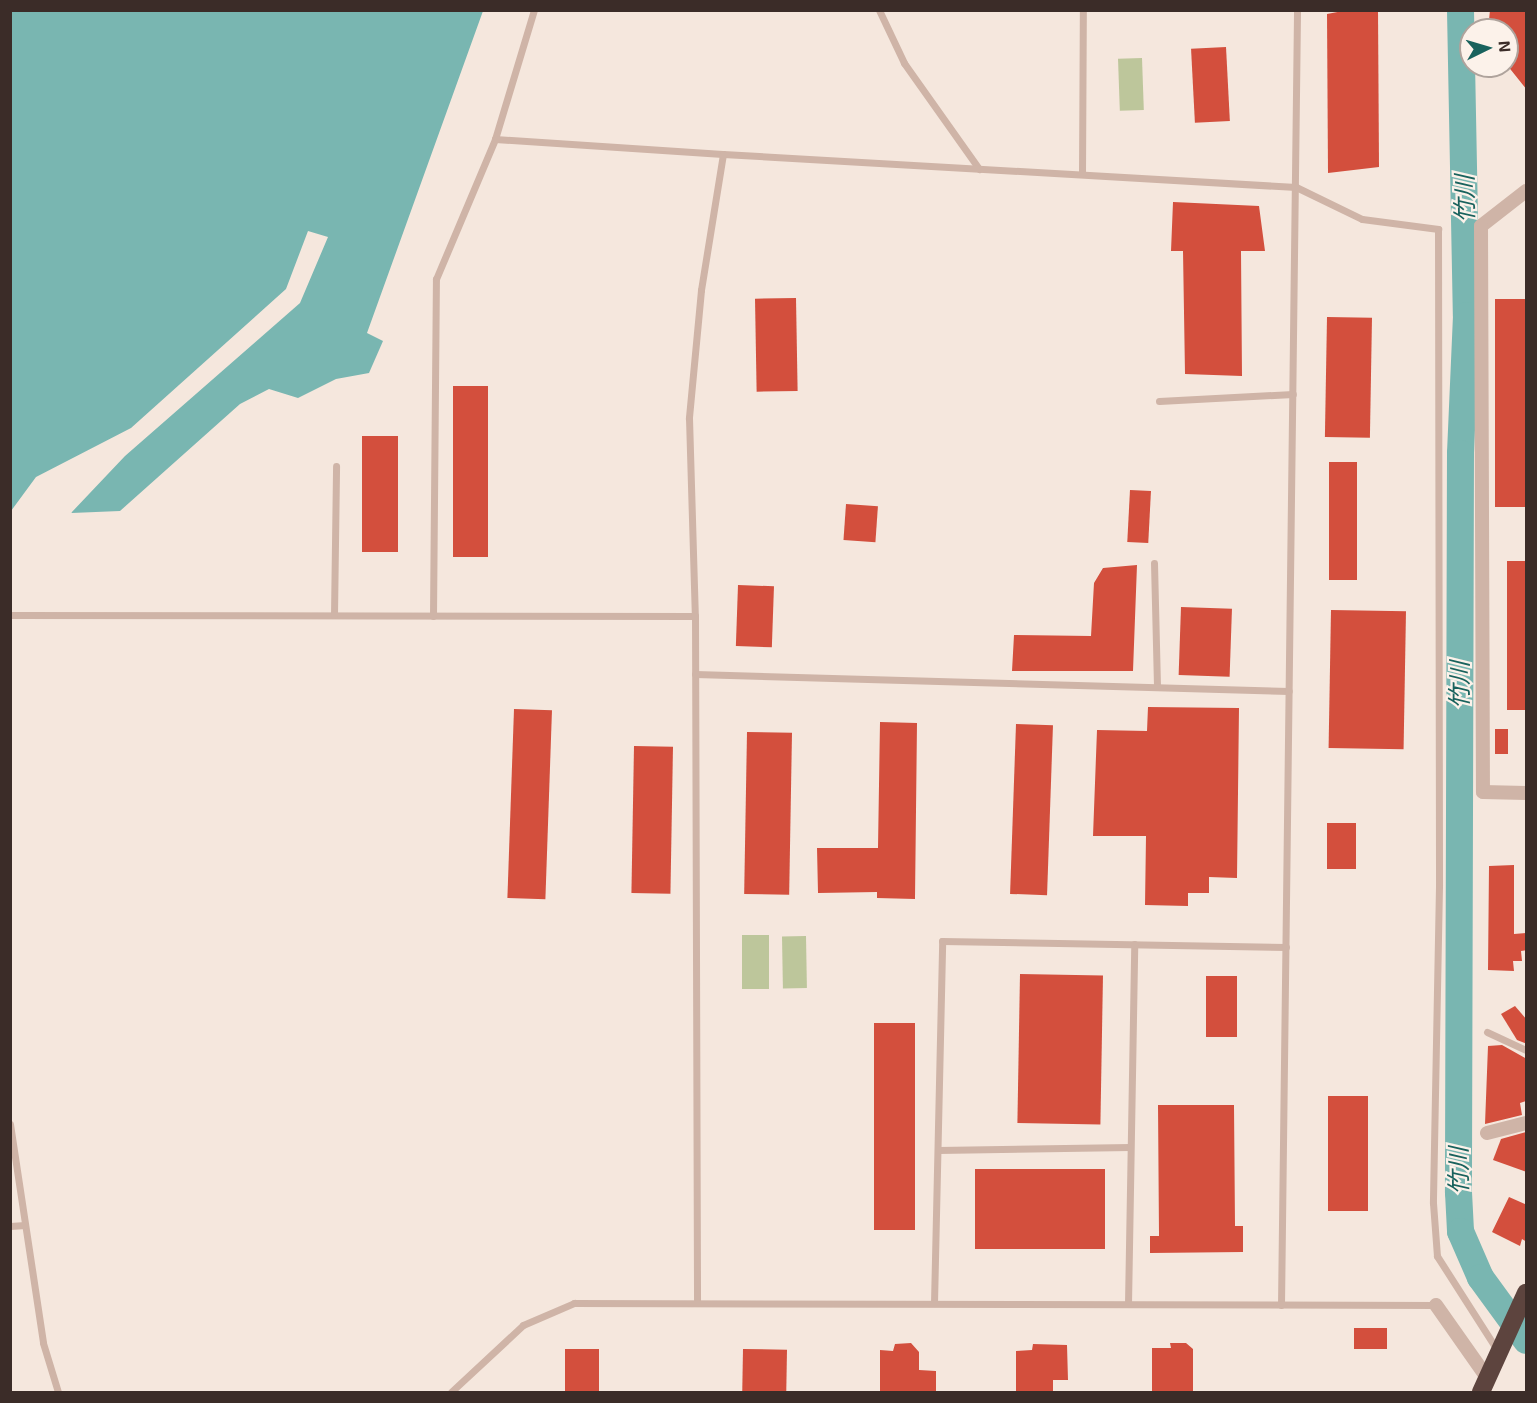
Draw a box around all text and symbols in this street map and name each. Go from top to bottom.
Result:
north arrow [1459,18,1519,78]
text: N [1495,40,1515,53]
water label: 竹川 [1449,175,1479,223]
water label: 竹川 [1445,661,1473,709]
water label: 竹川 [1443,1147,1473,1195]

